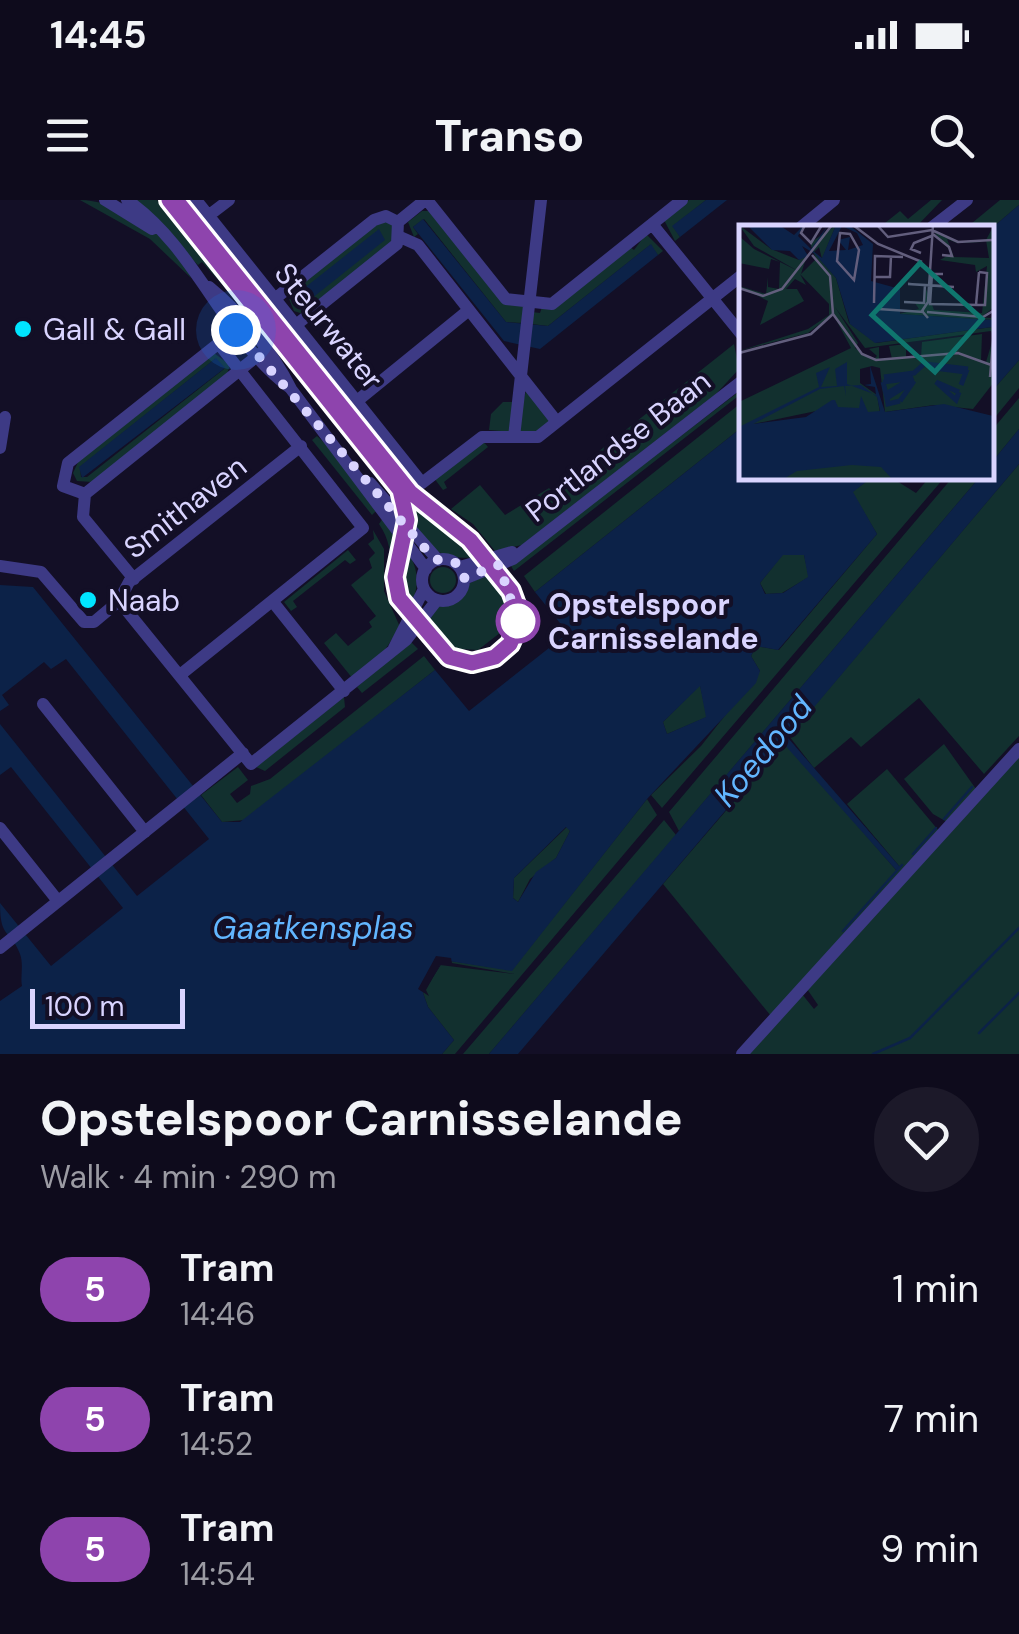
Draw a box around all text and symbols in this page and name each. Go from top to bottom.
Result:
text: 14:45 [50,10,147,60]
text: Transo [435,106,584,165]
icon: menu [40,108,95,163]
icon: search [924,108,979,163]
inset map [739,225,994,480]
street label: Steurwater [266,255,392,397]
your location [211,305,261,355]
place label: Gall & Gall [43,310,186,349]
marker: Gall & Gall [12,318,34,340]
street label: Portlandse Baan [518,362,718,530]
street label: Smithaven [116,447,254,567]
place label: Naab [108,581,180,620]
place label: Opstelspoor Carnisselande [548,585,759,658]
marker: Naab [77,589,99,611]
marker: Opstelspoor Carnisselande [497,600,539,642]
water label: Koedood [704,686,822,815]
water label: Gaatkensplas [212,907,414,949]
scale bar [30,984,185,1028]
text: 100 m [45,988,124,1025]
text: Opstelspoor Carnisselande [40,1087,683,1150]
button: heart [874,1087,979,1192]
text: Walk · 4 min · 290 m [40,1156,336,1198]
text: Tram [180,1243,274,1293]
text: 1 min [892,1264,979,1314]
text: 5 [84,1266,106,1312]
text: 14:46 [180,1293,255,1335]
text: Tram [180,1373,274,1423]
text: 7 min [884,1394,979,1444]
text: 5 [84,1396,106,1442]
text: 14:52 [180,1423,253,1465]
text: Tram [180,1503,274,1553]
text: 9 min [880,1524,979,1574]
text: 5 [84,1526,106,1572]
text: 14:54 [180,1553,255,1595]

